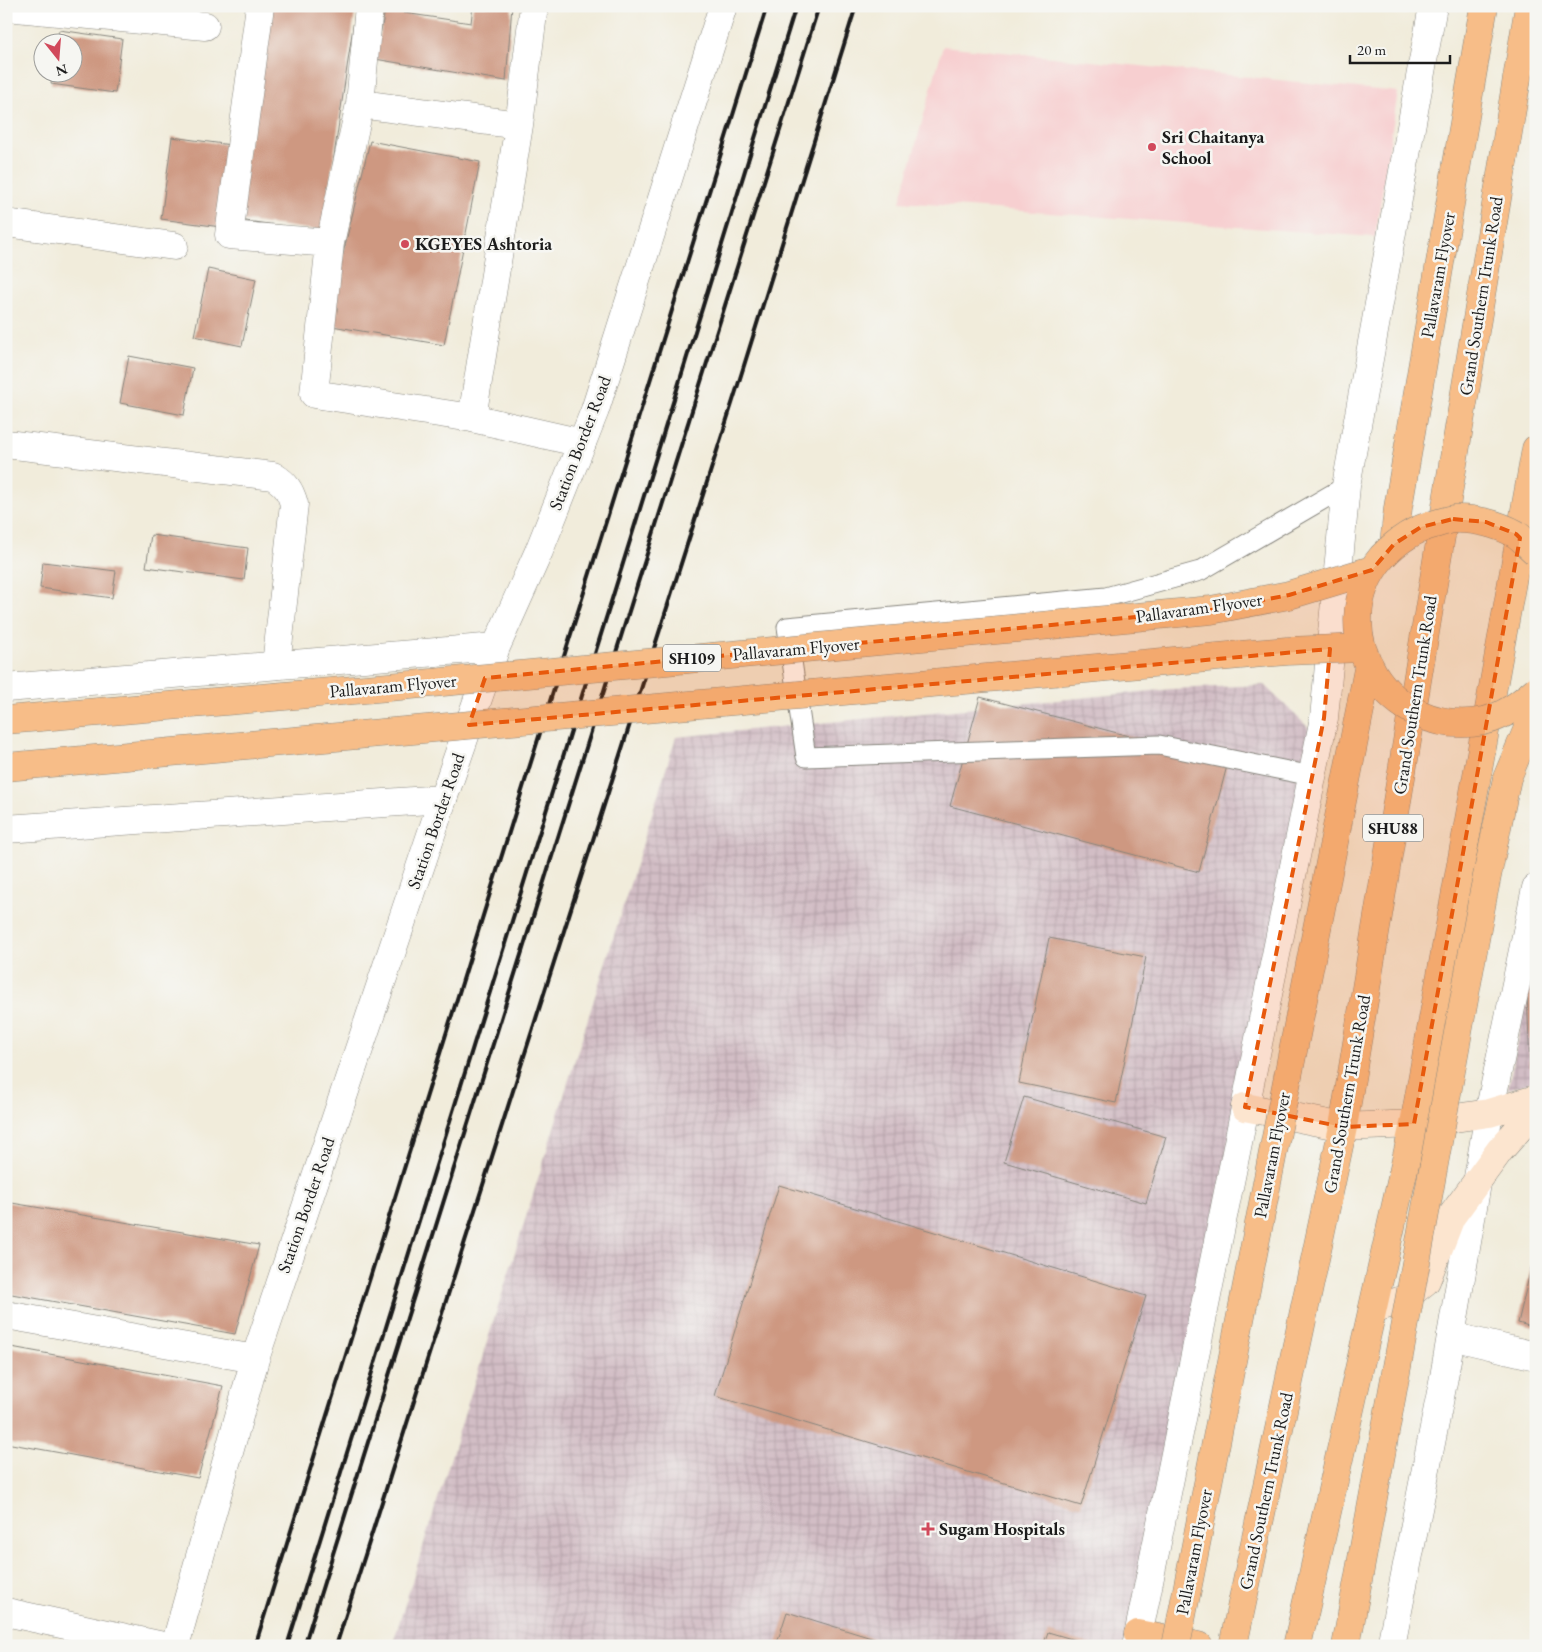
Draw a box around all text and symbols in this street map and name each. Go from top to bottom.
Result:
north arrow [32,32,82,82]
scale bar [1350,32,1450,64]
text: 20 m [1357,40,1386,59]
text: N [53,60,70,81]
place label: Sri Chaitanya School [1162,125,1265,169]
marker: Sri Chaitanya School [1146,141,1158,153]
street label: Grand Southern Trunk Road [1453,194,1508,397]
street label: Pallavaram Flyover [1415,210,1460,340]
place label: KGEYES Ashtoria [415,232,552,255]
marker: KGEYES Ashtoria [399,238,411,250]
street label: Station Border Road [543,372,616,513]
street label: Pallavaram Flyover [1134,587,1264,628]
street label: Grand Southern Trunk Road [1387,593,1442,796]
street label: Pallavaram Flyover [732,631,860,666]
road number: SH109 [663,644,721,671]
street label: Pallavaram Flyover [329,668,457,703]
street label: Station Border Road [402,749,470,892]
road number: SHU88 [1363,814,1423,841]
street label: Grand Southern Trunk Road [1318,992,1375,1195]
street label: Pallavaram Flyover [1248,1090,1295,1220]
street label: Station Border Road [272,1133,340,1276]
street label: Grand Southern Trunk Road [1233,1389,1298,1592]
street label: Pallavaram Flyover [1170,1487,1217,1617]
place label: Sugam Hospitals [939,1517,1065,1540]
marker: Sugam Hospitals [921,1522,935,1536]

